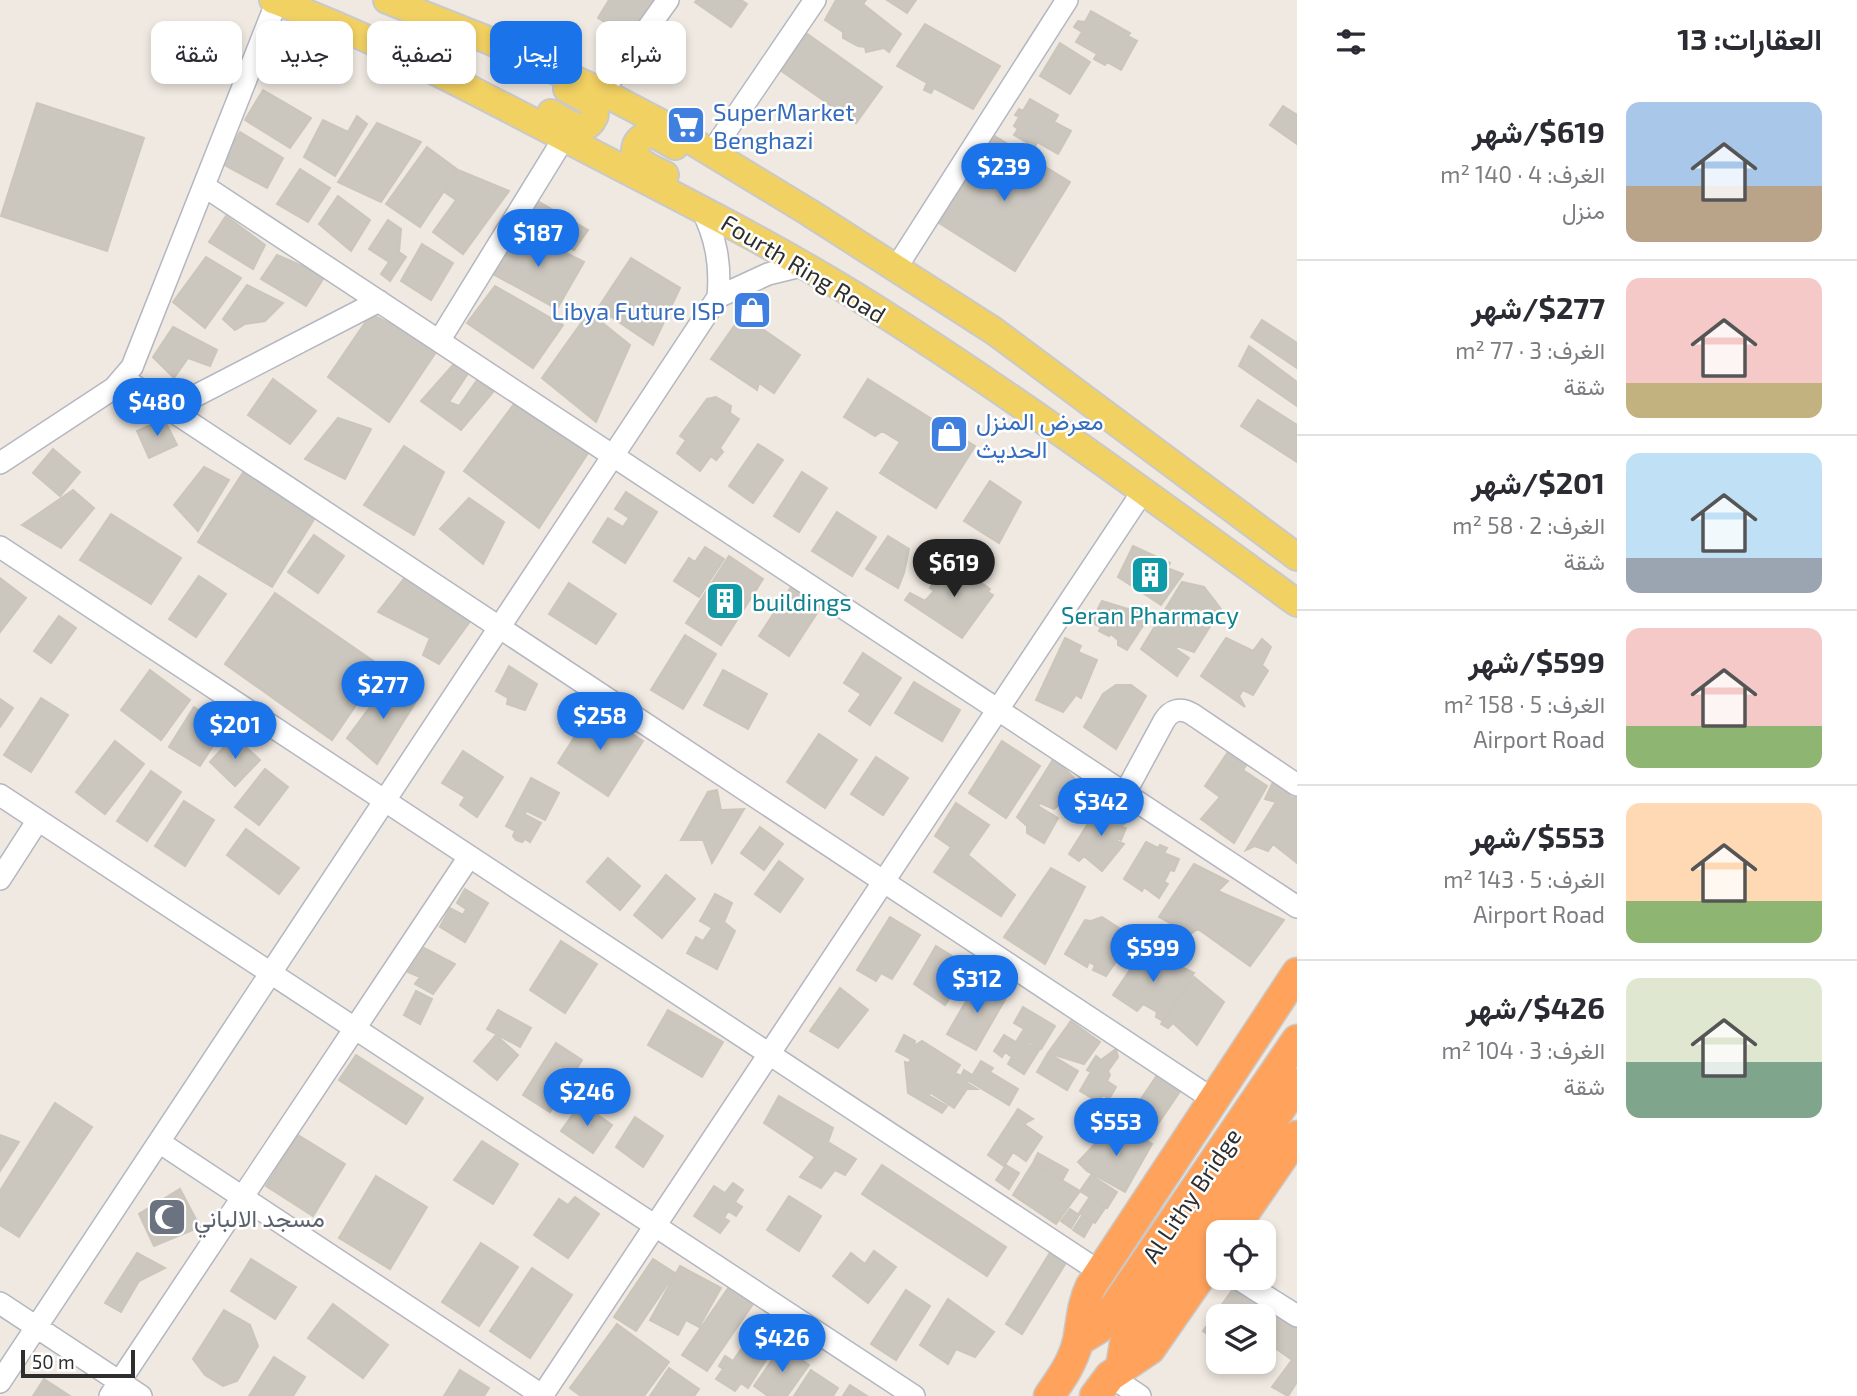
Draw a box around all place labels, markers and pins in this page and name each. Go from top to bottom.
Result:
place label: SuperMarket Benghazi [713,97,854,154]
supermarket icon: SuperMarket Benghazi [665,104,707,146]
pin: $239 [963,144,1045,203]
pin: $187 [497,210,579,269]
shop icon: Libya Future ISP [731,289,773,331]
place label: Libya Future ISP [552,296,725,325]
pin: $480 [116,378,198,438]
place label: معرض المنزل الحديث [976,406,1103,464]
shop icon: معرض المنزل الحديث [928,413,970,455]
pin: $619 [913,540,995,599]
building icon: Seran Pharmacy [1129,554,1171,596]
building icon: buildings [704,580,746,622]
place label: buildings [752,587,852,616]
place label: Seran Pharmacy [1061,600,1239,629]
pin: $277 [342,662,424,721]
pin: $258 [559,692,641,752]
pin: $201 [194,702,276,761]
pin: $342 [1060,778,1142,838]
pin: $599 [1112,925,1194,984]
pin: $312 [936,956,1018,1015]
pin: $246 [546,1068,628,1128]
pin: $553 [1075,1098,1157,1158]
mosque icon: مسجد الالباني [146,1196,188,1238]
place label: مسجد الالباني [194,1203,325,1238]
pin: $426 [741,1314,823,1374]

